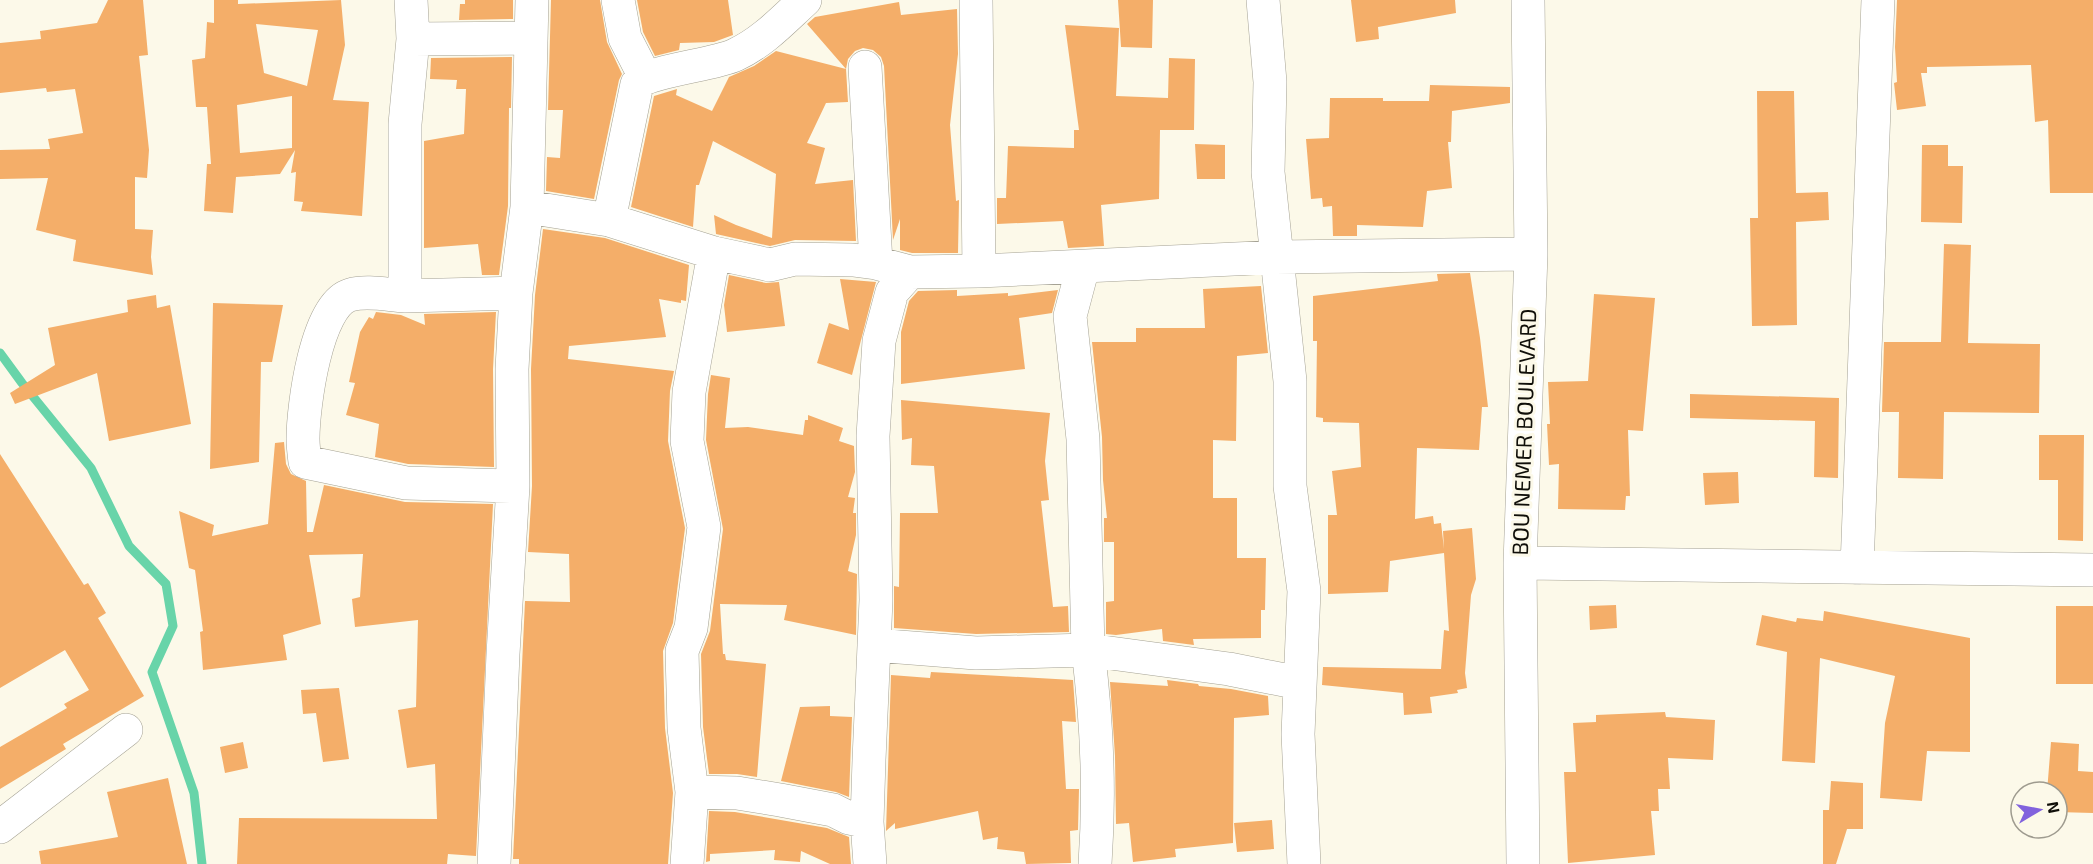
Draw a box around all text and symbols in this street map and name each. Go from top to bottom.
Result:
street label: BOU NEMER BOULEVARD [1506,308,1540,556]
north arrow [2009,780,2069,840]
text: N [2044,800,2065,815]

